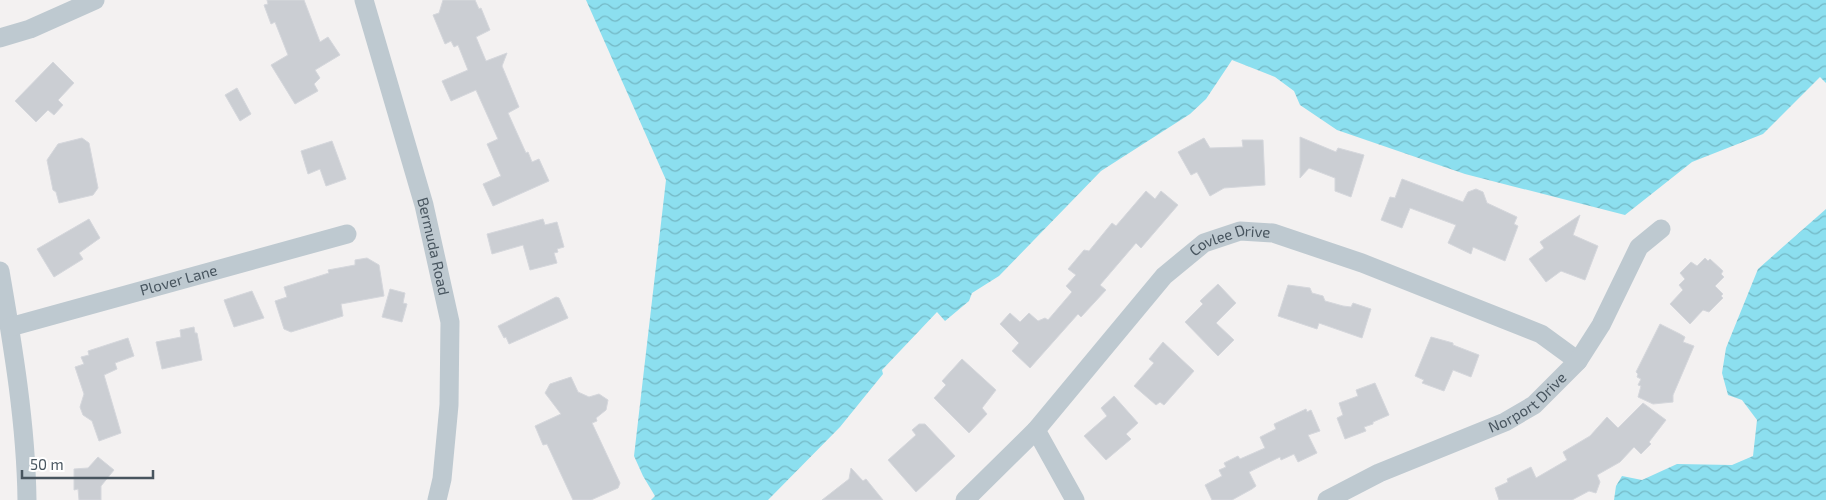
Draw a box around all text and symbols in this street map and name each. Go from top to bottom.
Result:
street label: Bermuda Road [414,195,454,297]
street label: Covlee Drive [1185,220,1271,259]
street label: Plover Lane [138,260,219,299]
street label: Norport Drive [1485,368,1570,436]
scale bar [22,448,154,480]
text: 50 m [30,455,64,473]

